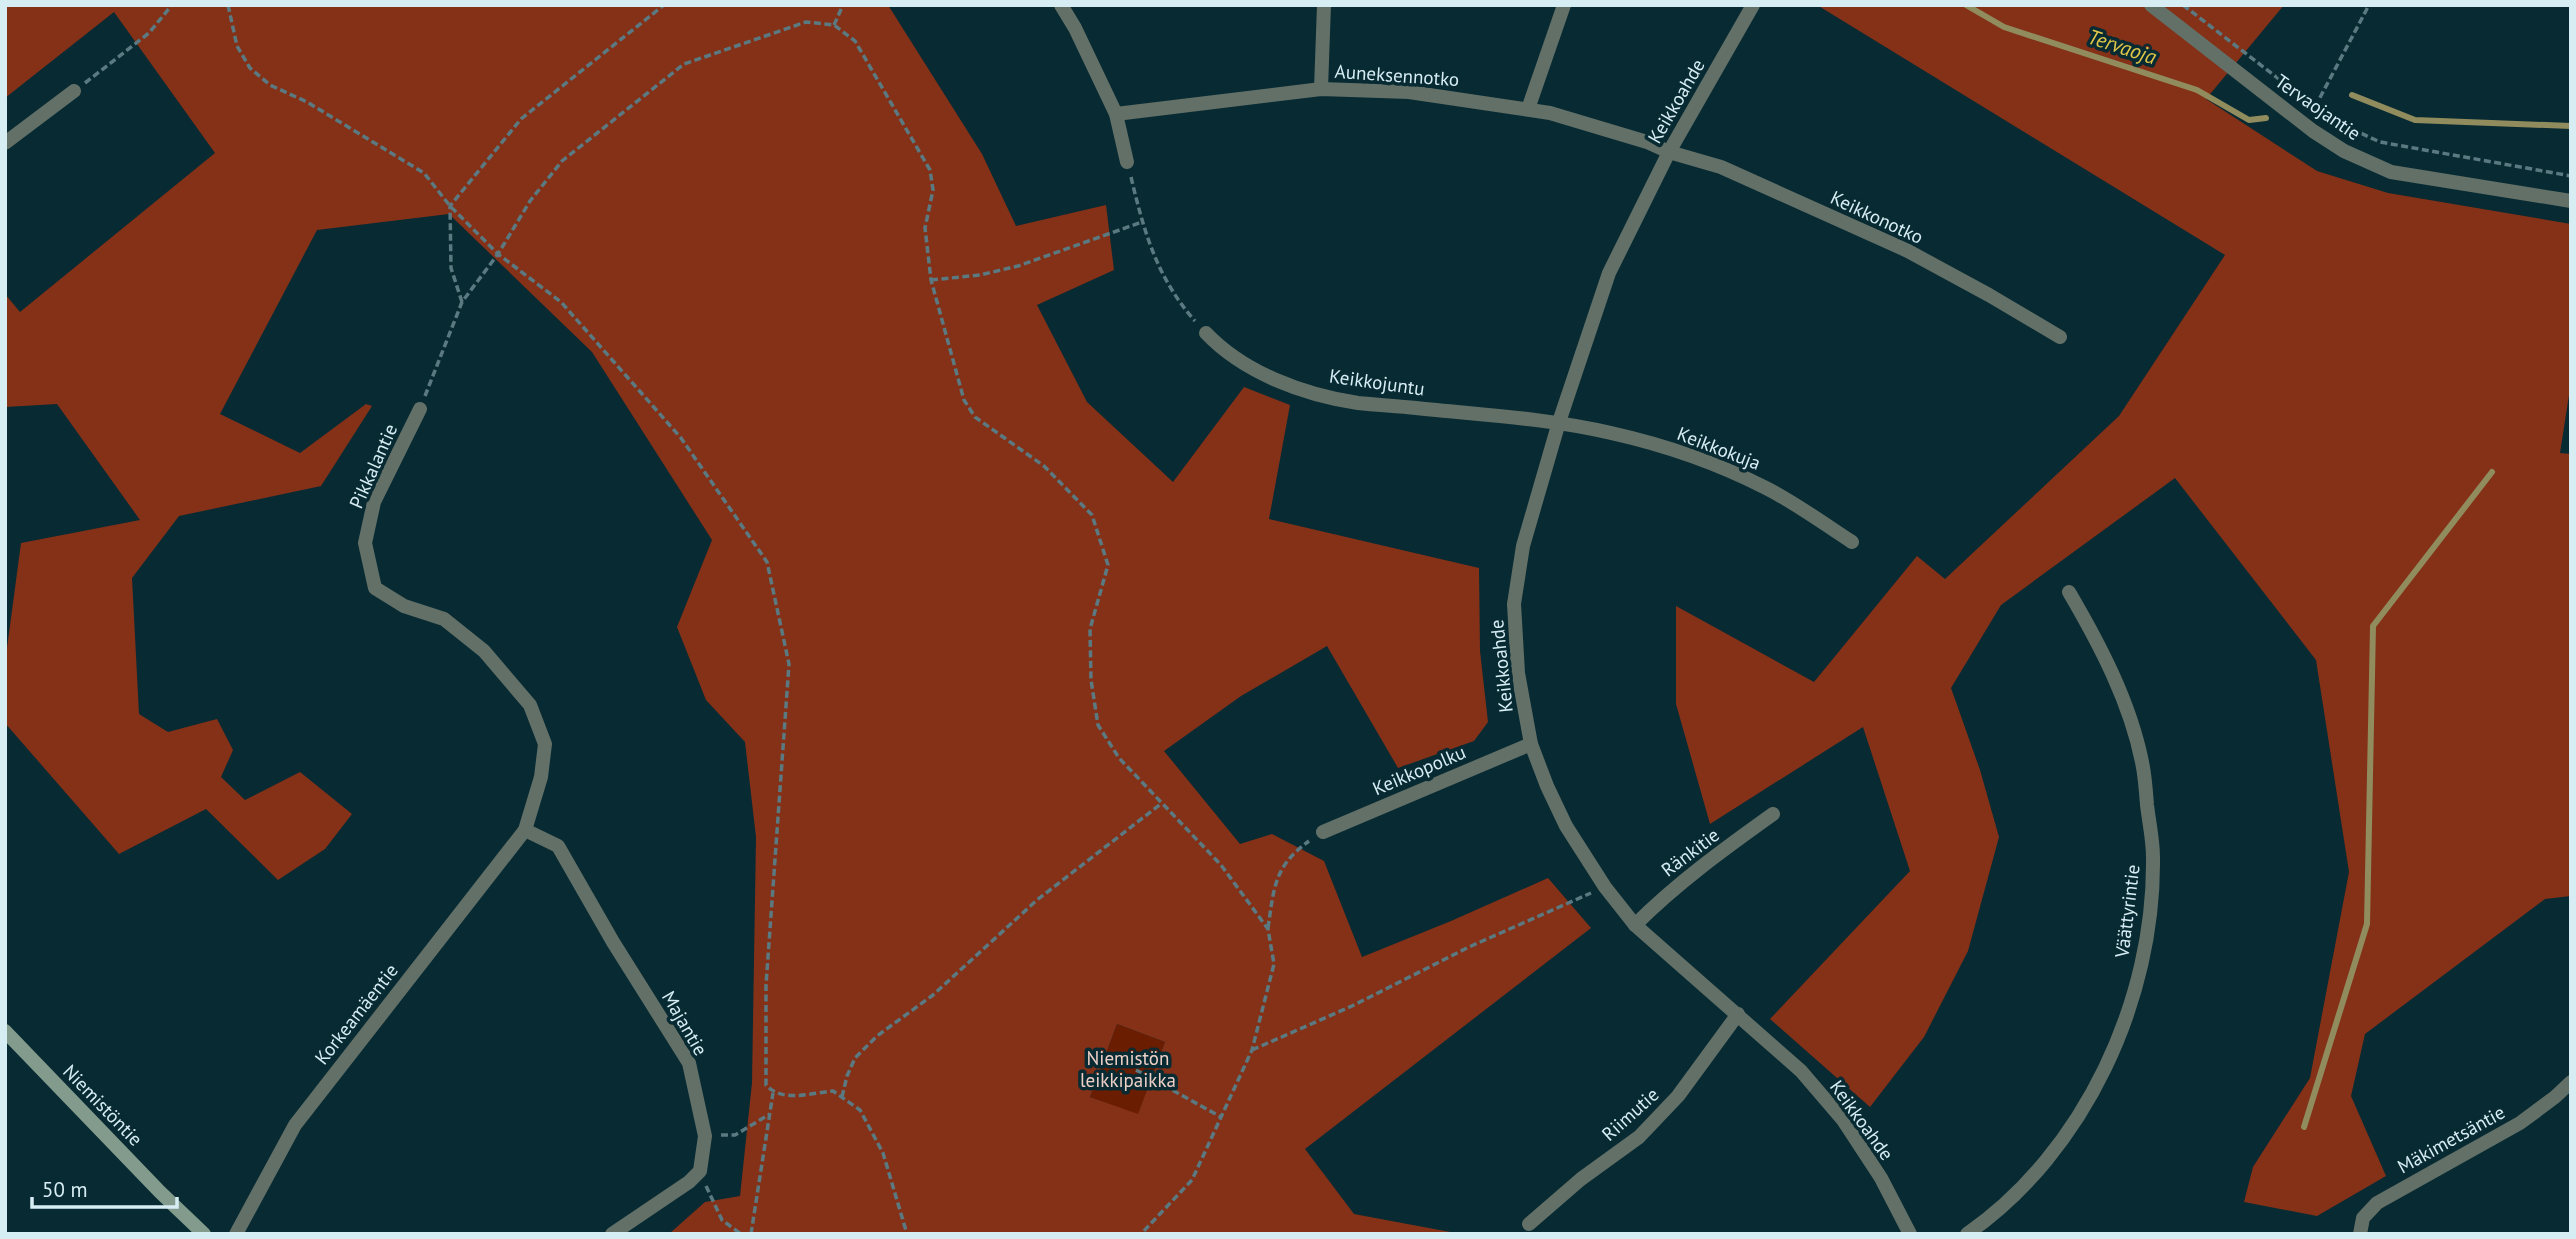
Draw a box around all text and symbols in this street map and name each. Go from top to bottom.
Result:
water label: Tervaoja [2084,23,2161,71]
street label: Keikkoahde [1642,55,1710,147]
street label: Auneksennotko [1334,59,1460,91]
street label: Tervaojantie [2271,69,2365,145]
street label: Keikkonotko [1827,185,1927,249]
street label: Keikkojuntu [1328,363,1426,401]
street label: Pikkalantie [344,420,402,512]
street label: Keikkokuja [1674,421,1764,475]
street label: Keikkoahde [1484,618,1518,714]
street label: Keikkopolku [1369,740,1469,800]
street label: Ränkitie [1656,822,1724,882]
street label: Väättyrintie [2109,863,2145,960]
street label: Korkeamäentie [309,959,403,1069]
street label: Majantie [657,986,713,1060]
park label: Niemistön leikkipaikka [1080,1046,1176,1092]
street label: Niemistöntie [58,1059,148,1151]
street label: Keikkoahde [1825,1075,1899,1165]
street label: Riimutie [1597,1082,1663,1146]
street label: Mäkimetsäntie [2393,1100,2509,1178]
scale bar [32,1166,177,1210]
text: 50 m [42,1176,88,1203]

